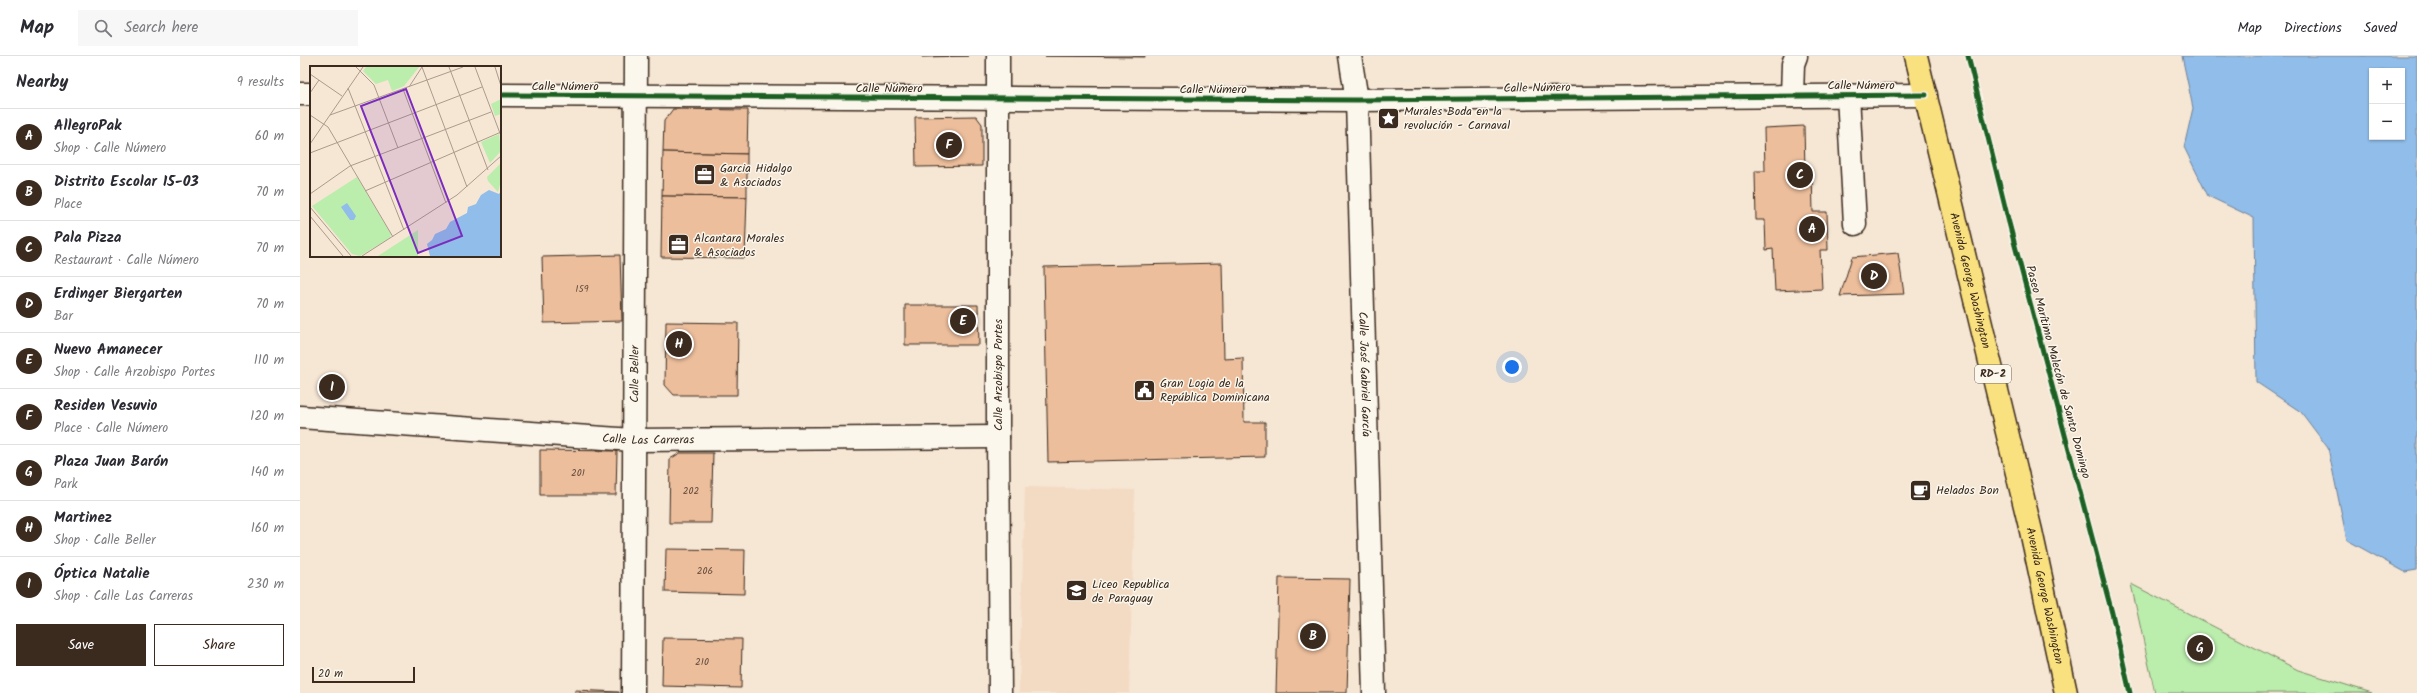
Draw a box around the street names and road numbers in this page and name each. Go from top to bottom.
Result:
street label: Calle Número [1827,76,1895,95]
street label: Calle Número [531,77,599,96]
street label: Calle Número [1503,78,1571,98]
street label: Calle Número [855,79,923,98]
street label: Calle Número [1179,80,1247,99]
street label: Avenida George Washington [1945,210,1996,351]
street label: Paseo Marítimo Malecón de Santo Domingo [2020,263,2096,481]
street label: Calle José Gabriel García [1354,311,1376,438]
street label: Calle Arzobispo Portes [989,319,1008,431]
street label: Calle Beller [625,344,644,403]
road number: RD-2 [1975,365,2011,383]
street label: Calle Las Carreras [602,428,694,450]
street label: Avenida George Washington [2021,526,2069,666]

